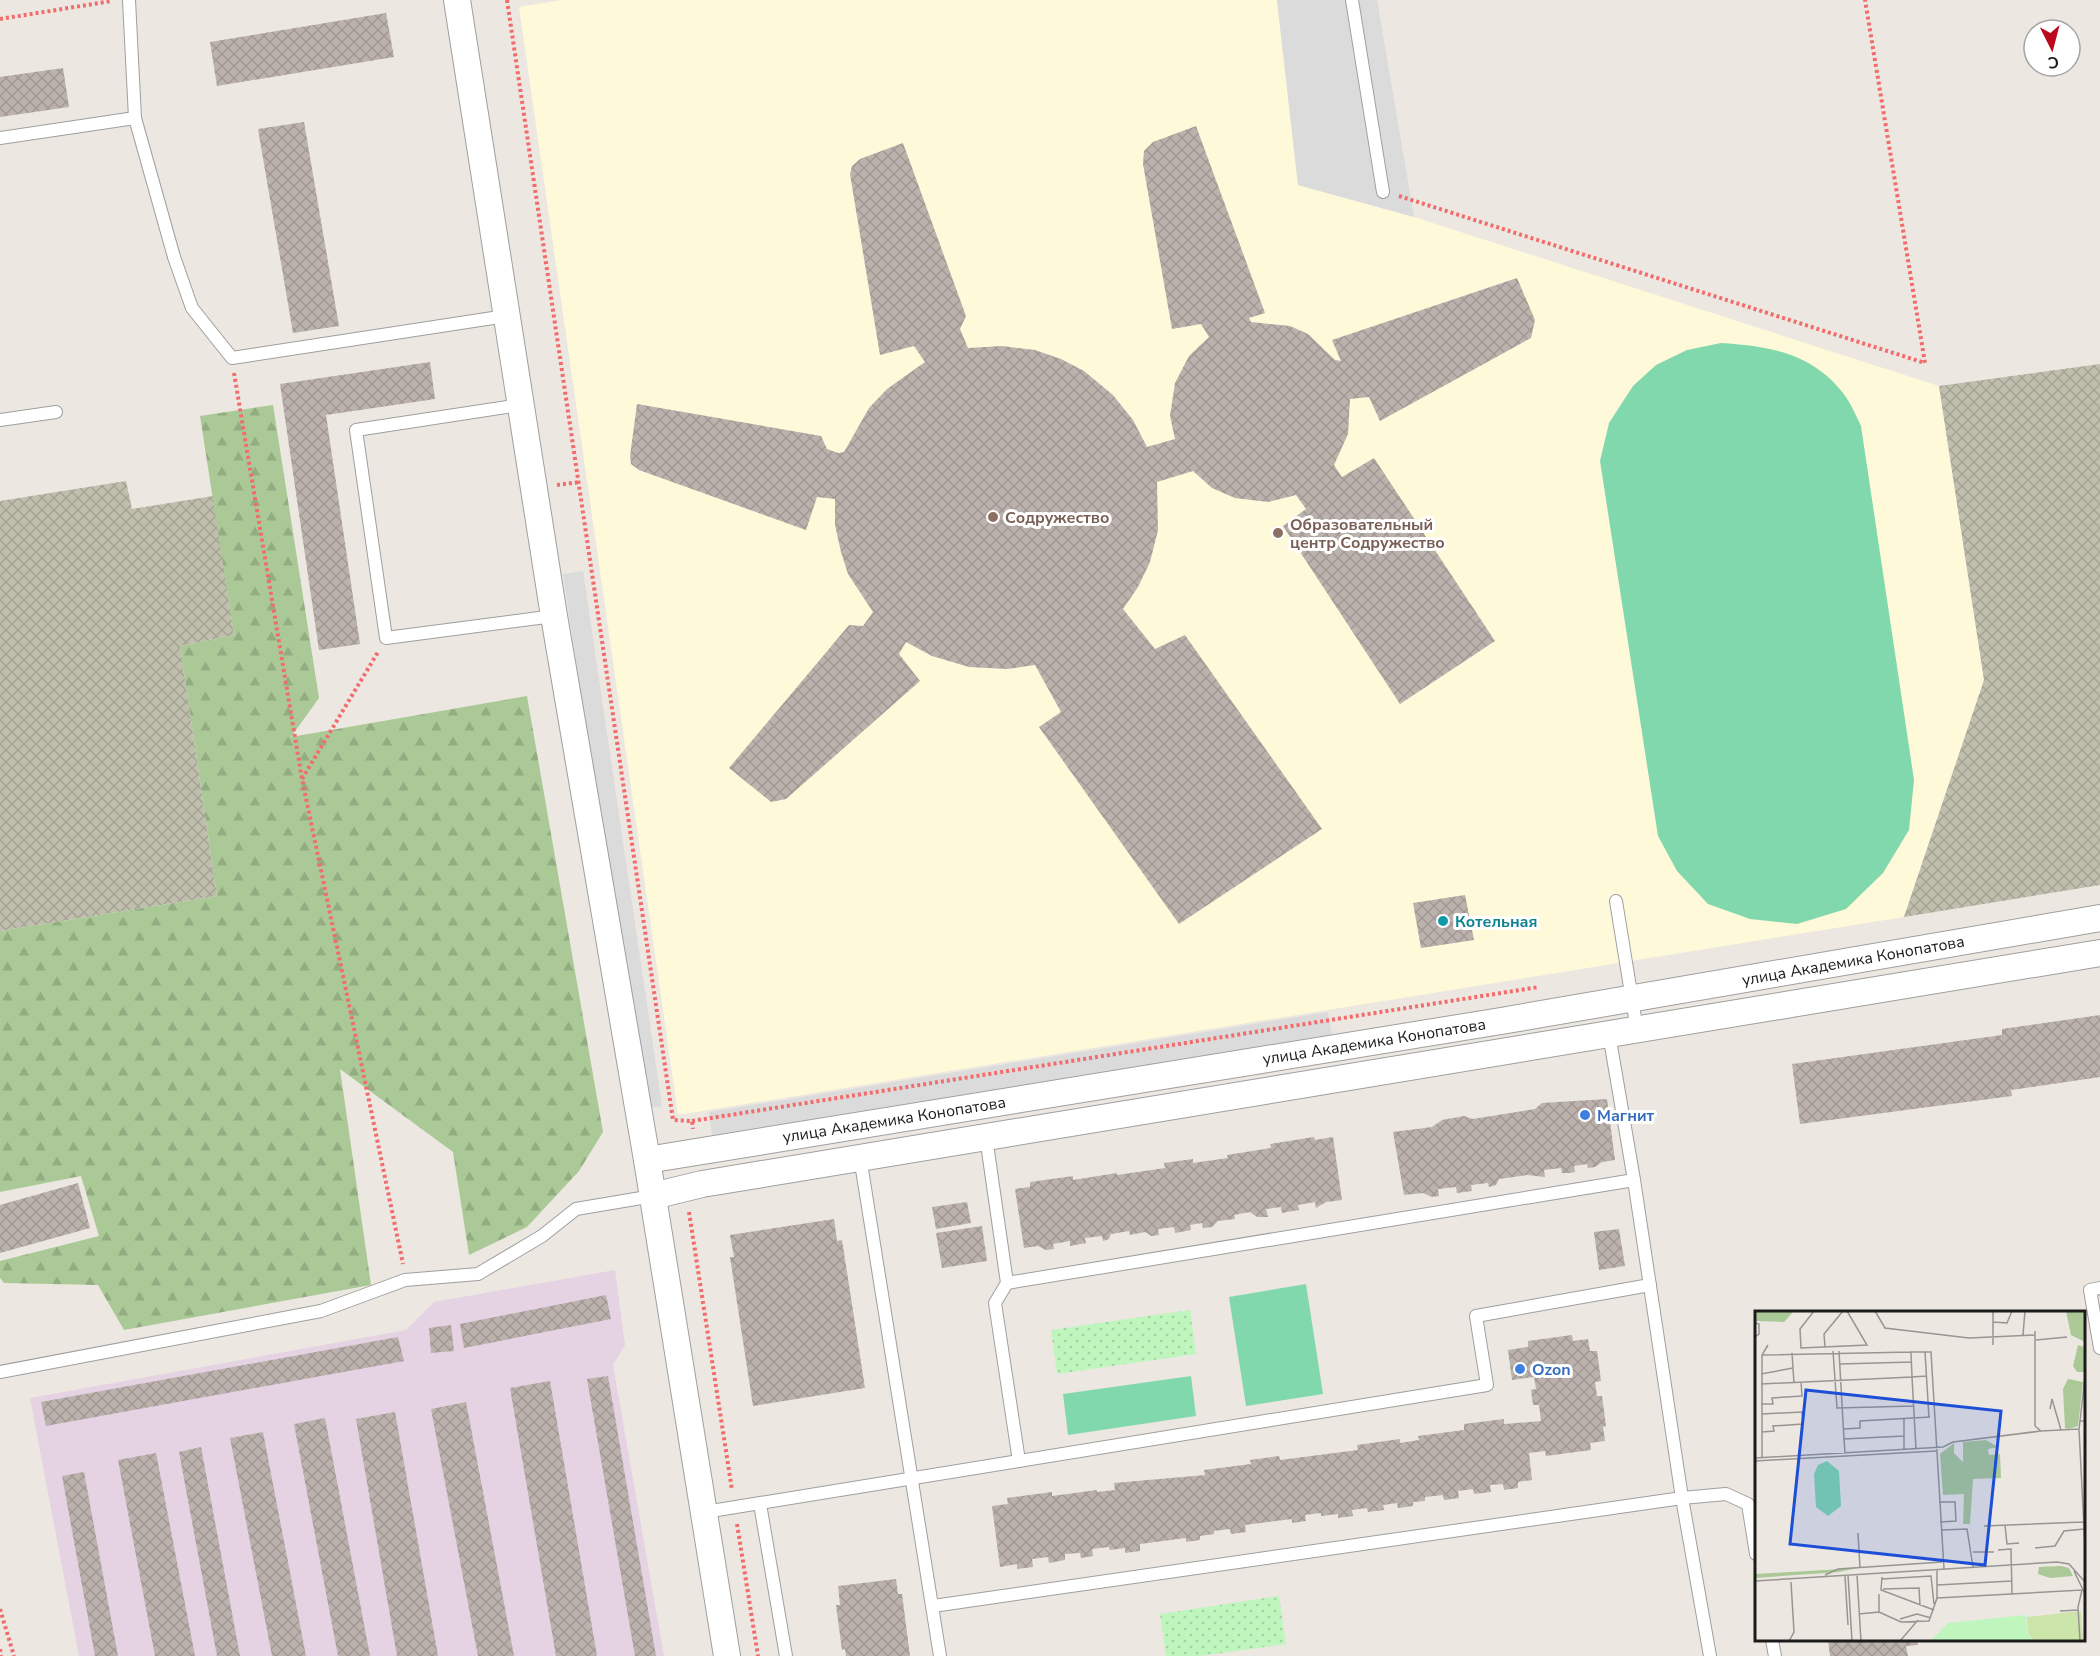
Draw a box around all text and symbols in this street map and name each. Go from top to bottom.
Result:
north arrow [2022,18,2082,78]
text: С [2047,50,2060,73]
place label: Содружество [1005,507,1109,529]
marker: Содружество [986,510,1000,524]
place label: Образовательный центр Содружество [1290,514,1445,554]
marker: Образовательный центр Содружество [1271,526,1285,540]
place label: Котельная [1455,911,1538,933]
marker: Котельная [1436,914,1450,928]
street label: улица Академика Конопатова [1740,931,1966,991]
street label: улица Академика Конопатова [1261,1013,1487,1071]
street label: улица Академика Конопатова [781,1091,1007,1149]
place label: Магнит [1597,1105,1655,1127]
marker: Магнит [1578,1108,1592,1122]
inset map [1755,1311,2085,1641]
place label: Ozon [1532,1359,1571,1381]
marker: Ozon [1513,1362,1527,1376]

